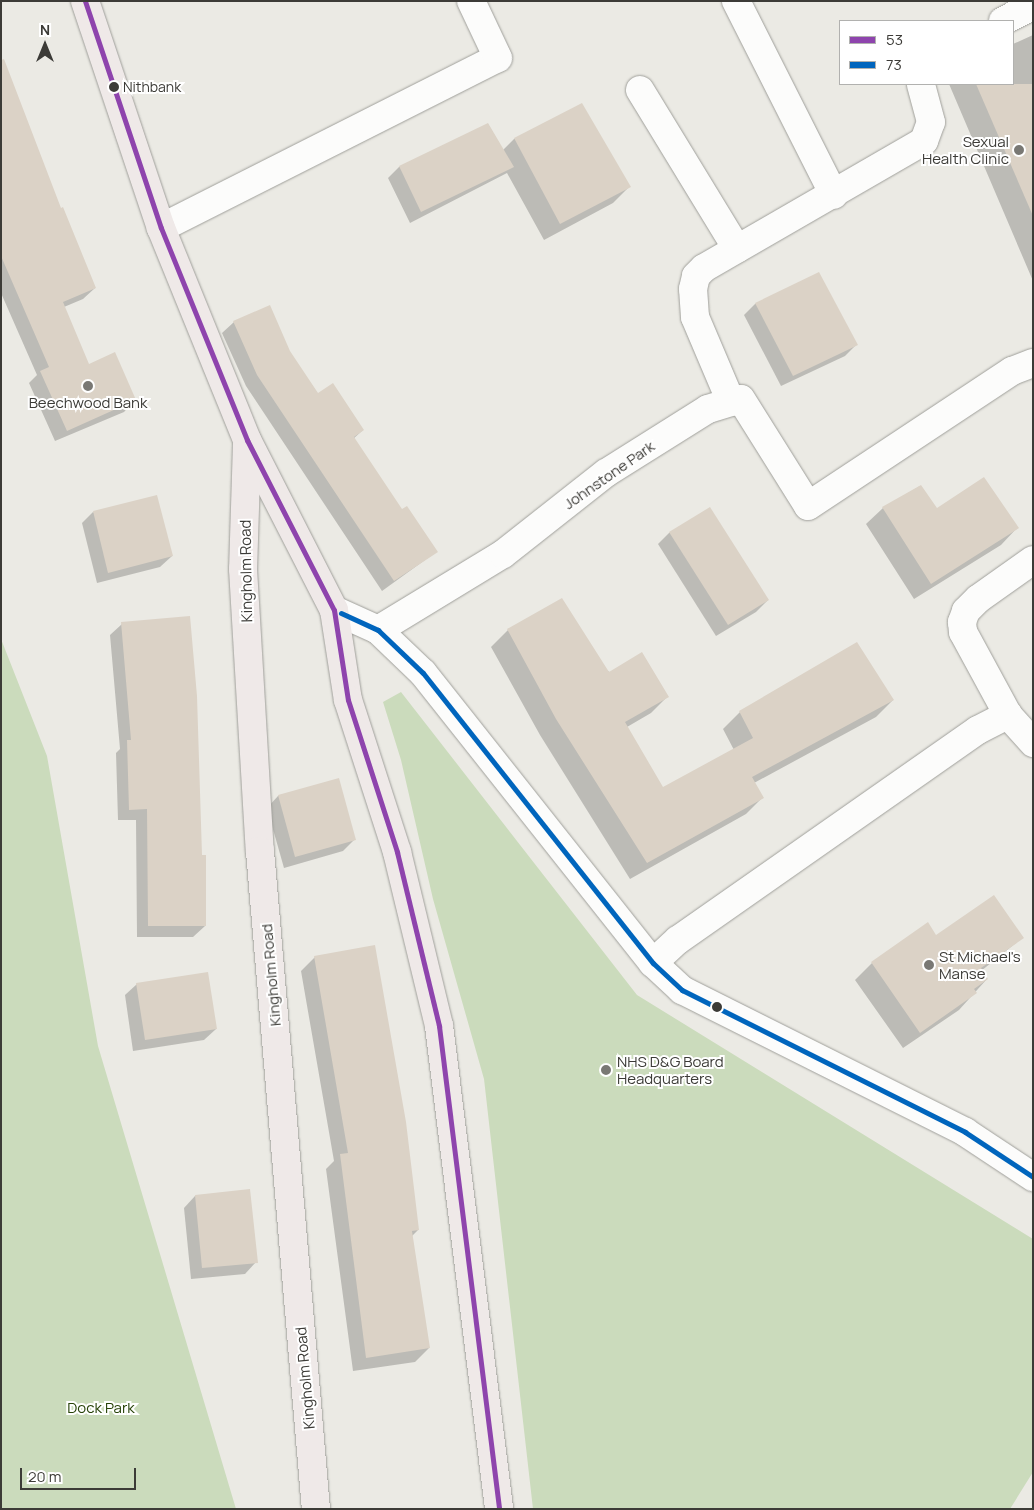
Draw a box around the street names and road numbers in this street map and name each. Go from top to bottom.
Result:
street label: Johnstone Park [560,437,658,513]
street label: Kingholm Road [236,519,256,623]
street label: Kingholm Road [258,923,284,1027]
street label: Kingholm Road [292,1326,318,1430]

